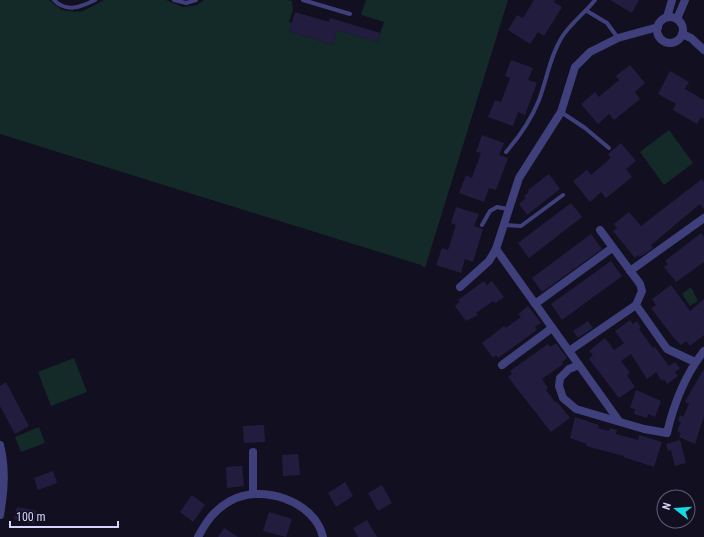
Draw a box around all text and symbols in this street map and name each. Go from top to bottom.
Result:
north arrow [656,489,696,529]
text: N [660,501,674,511]
scale bar [10,503,118,529]
text: 100 m [16,510,46,524]

